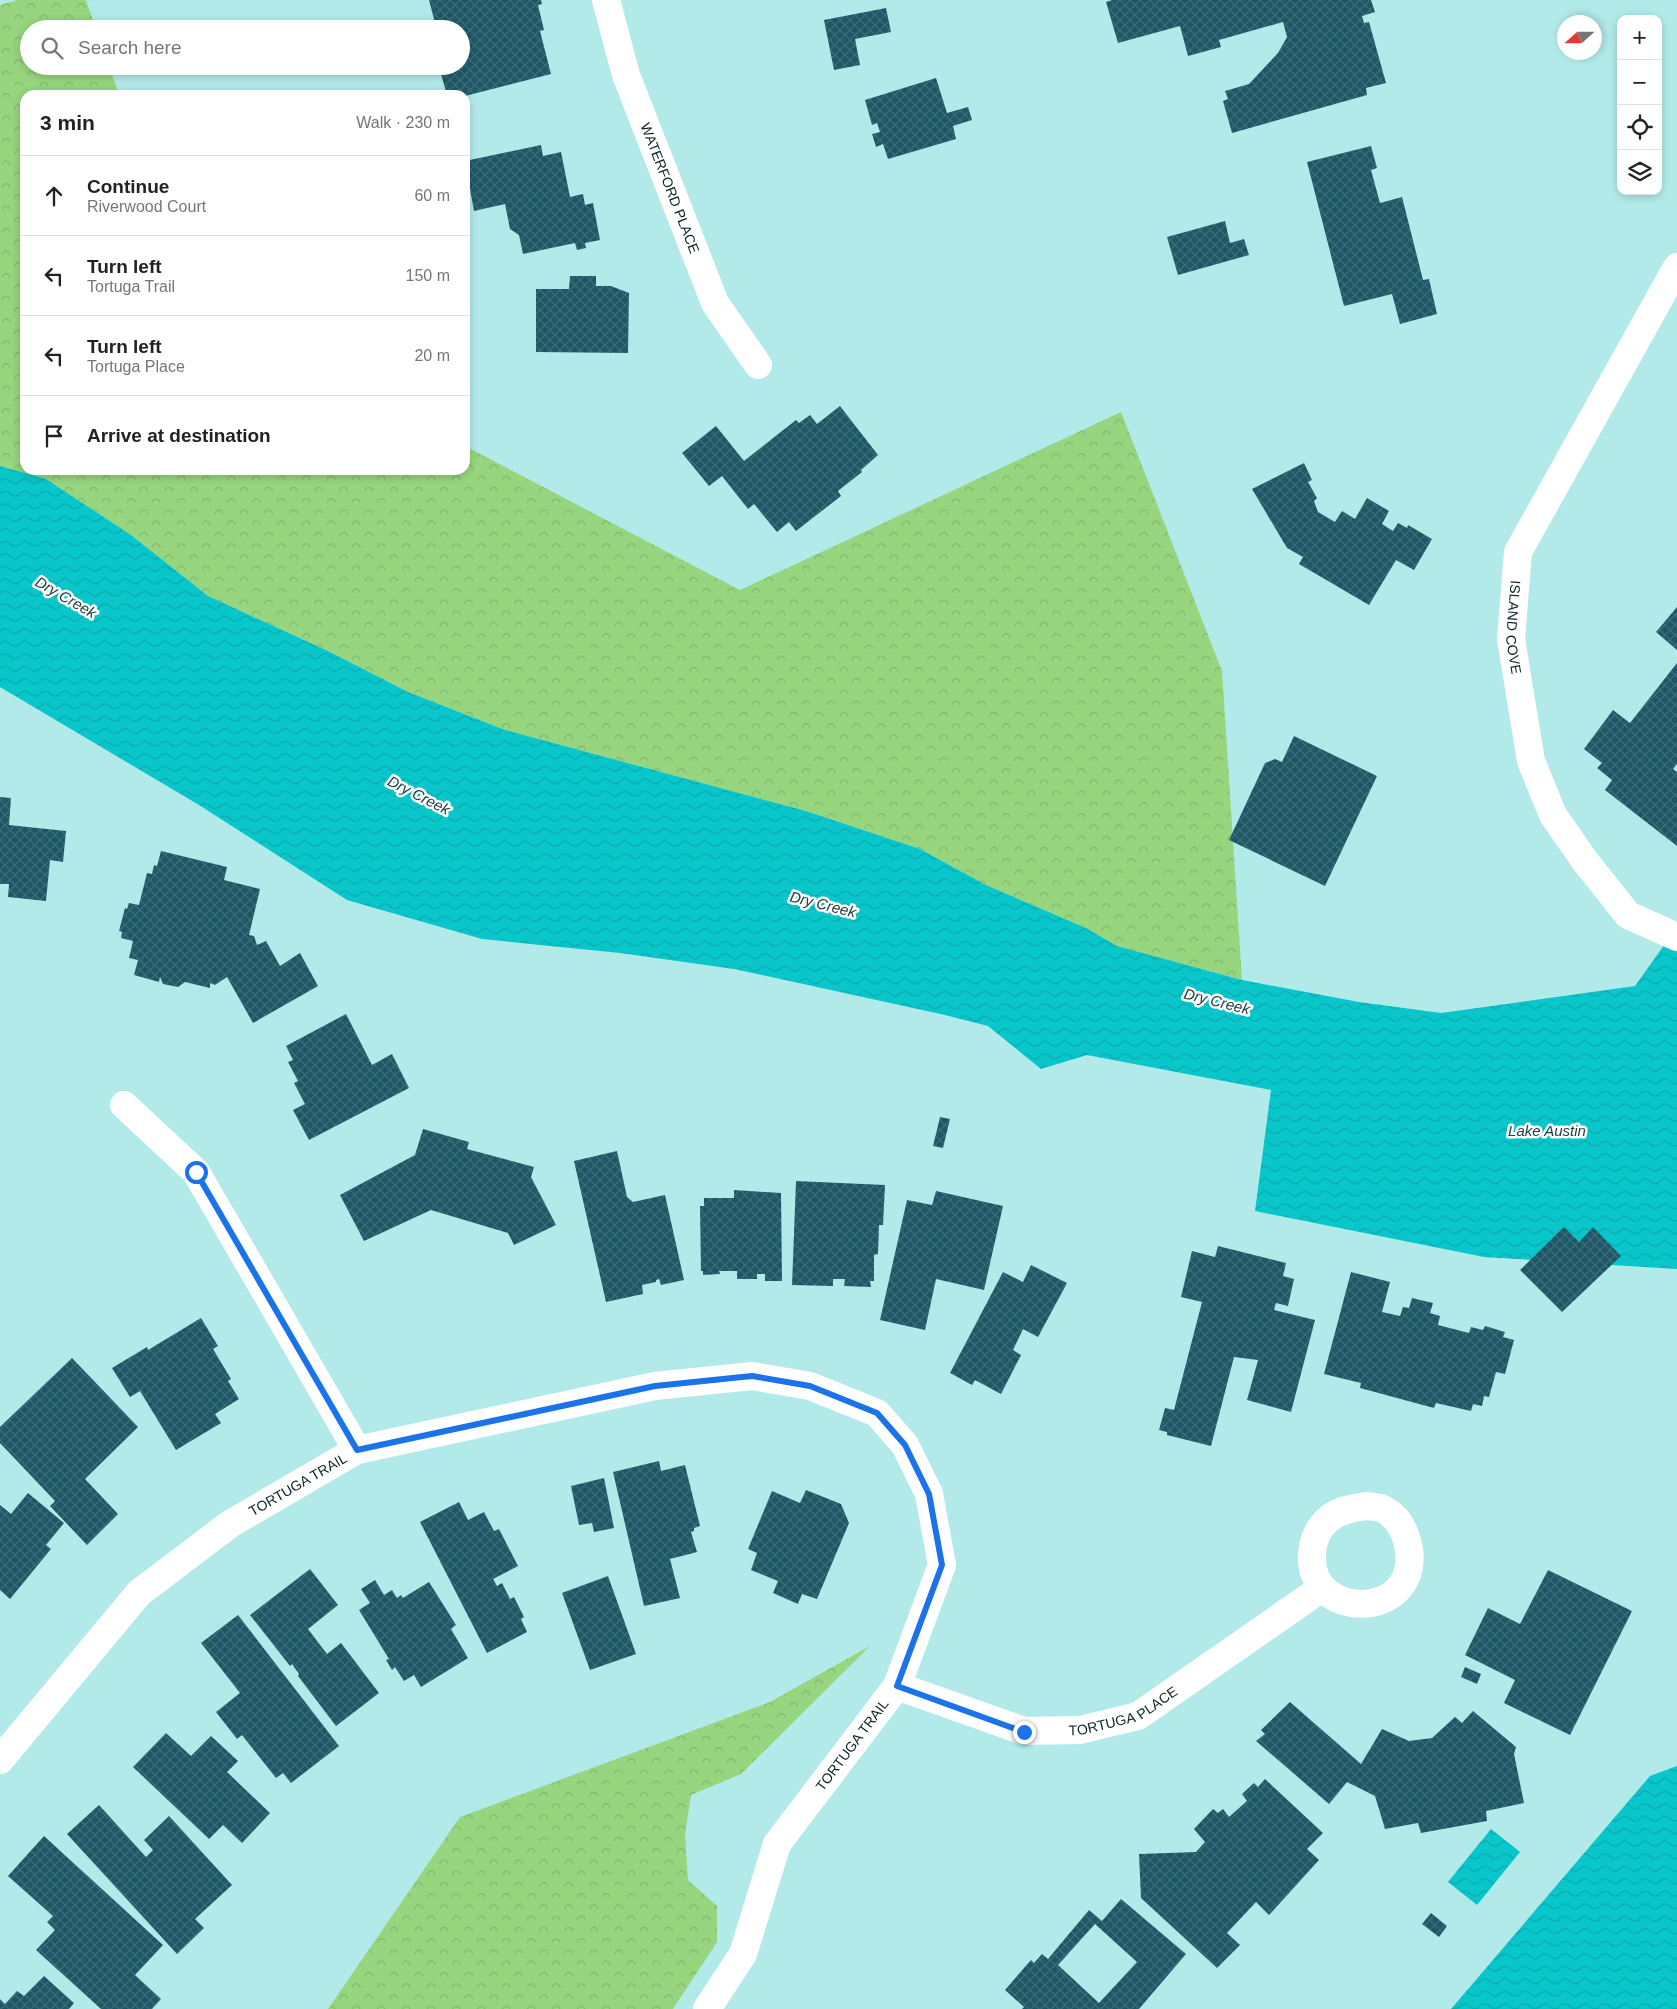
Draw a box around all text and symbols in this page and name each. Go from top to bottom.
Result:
north arrow [1557,15,1602,60]
map controls [1617,15,1662,195]
button: + [1617,15,1662,60]
search box [20,20,470,75]
icon: search [38,34,66,62]
text: Search here [78,37,182,58]
button: − [1617,60,1662,105]
button: locate [1617,105,1662,150]
text: 3 min [40,111,95,134]
text: Walk · 230 m [356,114,450,131]
street label: WATERFORD PLACE [637,121,703,256]
button: layers [1617,150,1662,195]
text: Continue [87,176,169,197]
icon: ahead [40,182,68,210]
text: 60 m [414,187,450,204]
text: Riverwood Court [87,198,206,215]
text: Turn left [87,256,162,277]
icon: left [40,262,68,290]
text: 150 m [406,267,450,284]
text: Tortuga Trail [87,278,175,295]
text: Turn left [87,336,162,357]
icon: left [40,342,68,370]
text: 20 m [414,347,450,364]
text: Tortuga Place [87,358,185,375]
icon: arrive [40,422,68,450]
text: Arrive at destination [87,425,271,446]
water label: Dry Creek [33,573,101,622]
street label: ISLAND COVE [1502,580,1525,675]
water label: Dry Creek [385,772,454,819]
water label: Dry Creek [788,888,859,921]
water label: Dry Creek [1182,985,1253,1018]
water label: Lake Austin [1508,1122,1586,1139]
route start [185,1161,208,1184]
street label: TORTUGA TRAIL [246,1450,350,1519]
street label: TORTUGA PLACE [1069,1683,1180,1738]
street label: TORTUGA TRAIL [812,1696,892,1794]
route end [1013,1721,1036,1744]

